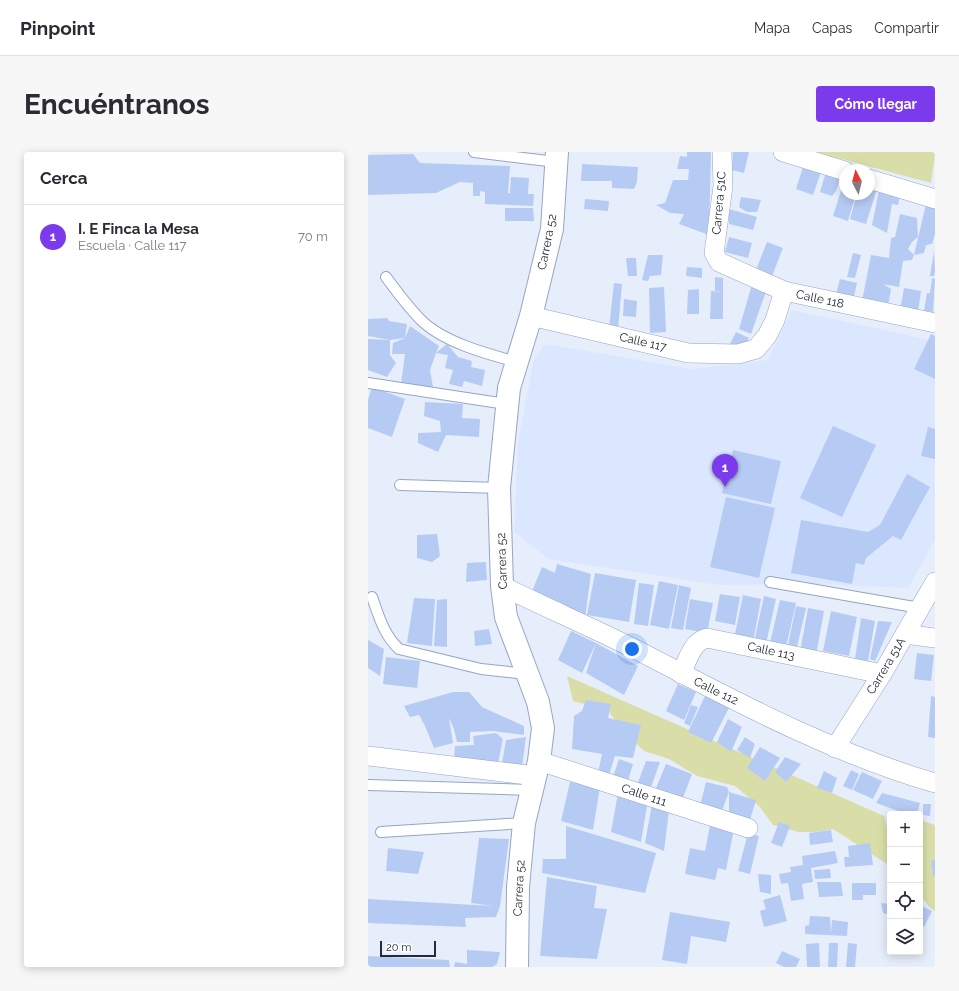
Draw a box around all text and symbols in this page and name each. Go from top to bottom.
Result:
text: Pinpoint [20,17,95,39]
text: Mapa [754,20,790,36]
text: Capas [812,20,852,36]
text: Compartir [874,20,939,36]
button: Cómo llegar [816,86,935,122]
text: Encuéntranos [24,88,210,121]
north arrow [839,164,875,200]
text: Cerca [40,168,88,188]
street label: Carrera 51C [709,171,729,235]
street label: Carrera 52 [535,213,559,271]
text: I. E Finca la Mesa [78,220,199,238]
text: 1 [50,229,56,244]
text: 70 m [298,229,328,244]
text: Escuela · Calle 117 [78,238,186,253]
street label: Calle 118 [795,287,845,311]
street label: Calle 117 [618,330,669,354]
pin: 1 [712,454,738,487]
street label: Carrera 52 [494,532,510,590]
street label: Carrera 51A [864,635,908,697]
your location [622,639,642,659]
street label: Calle 113 [746,639,796,663]
street label: Calle 112 [691,674,741,708]
street label: Calle 111 [620,781,668,809]
map controls [887,811,923,955]
button: + [887,811,923,847]
button: − [887,847,923,883]
street label: Carrera 52 [511,859,527,917]
button: locate [887,883,923,919]
button: layers [887,919,923,955]
scale bar [380,939,436,958]
text: 20 m [386,941,411,954]

